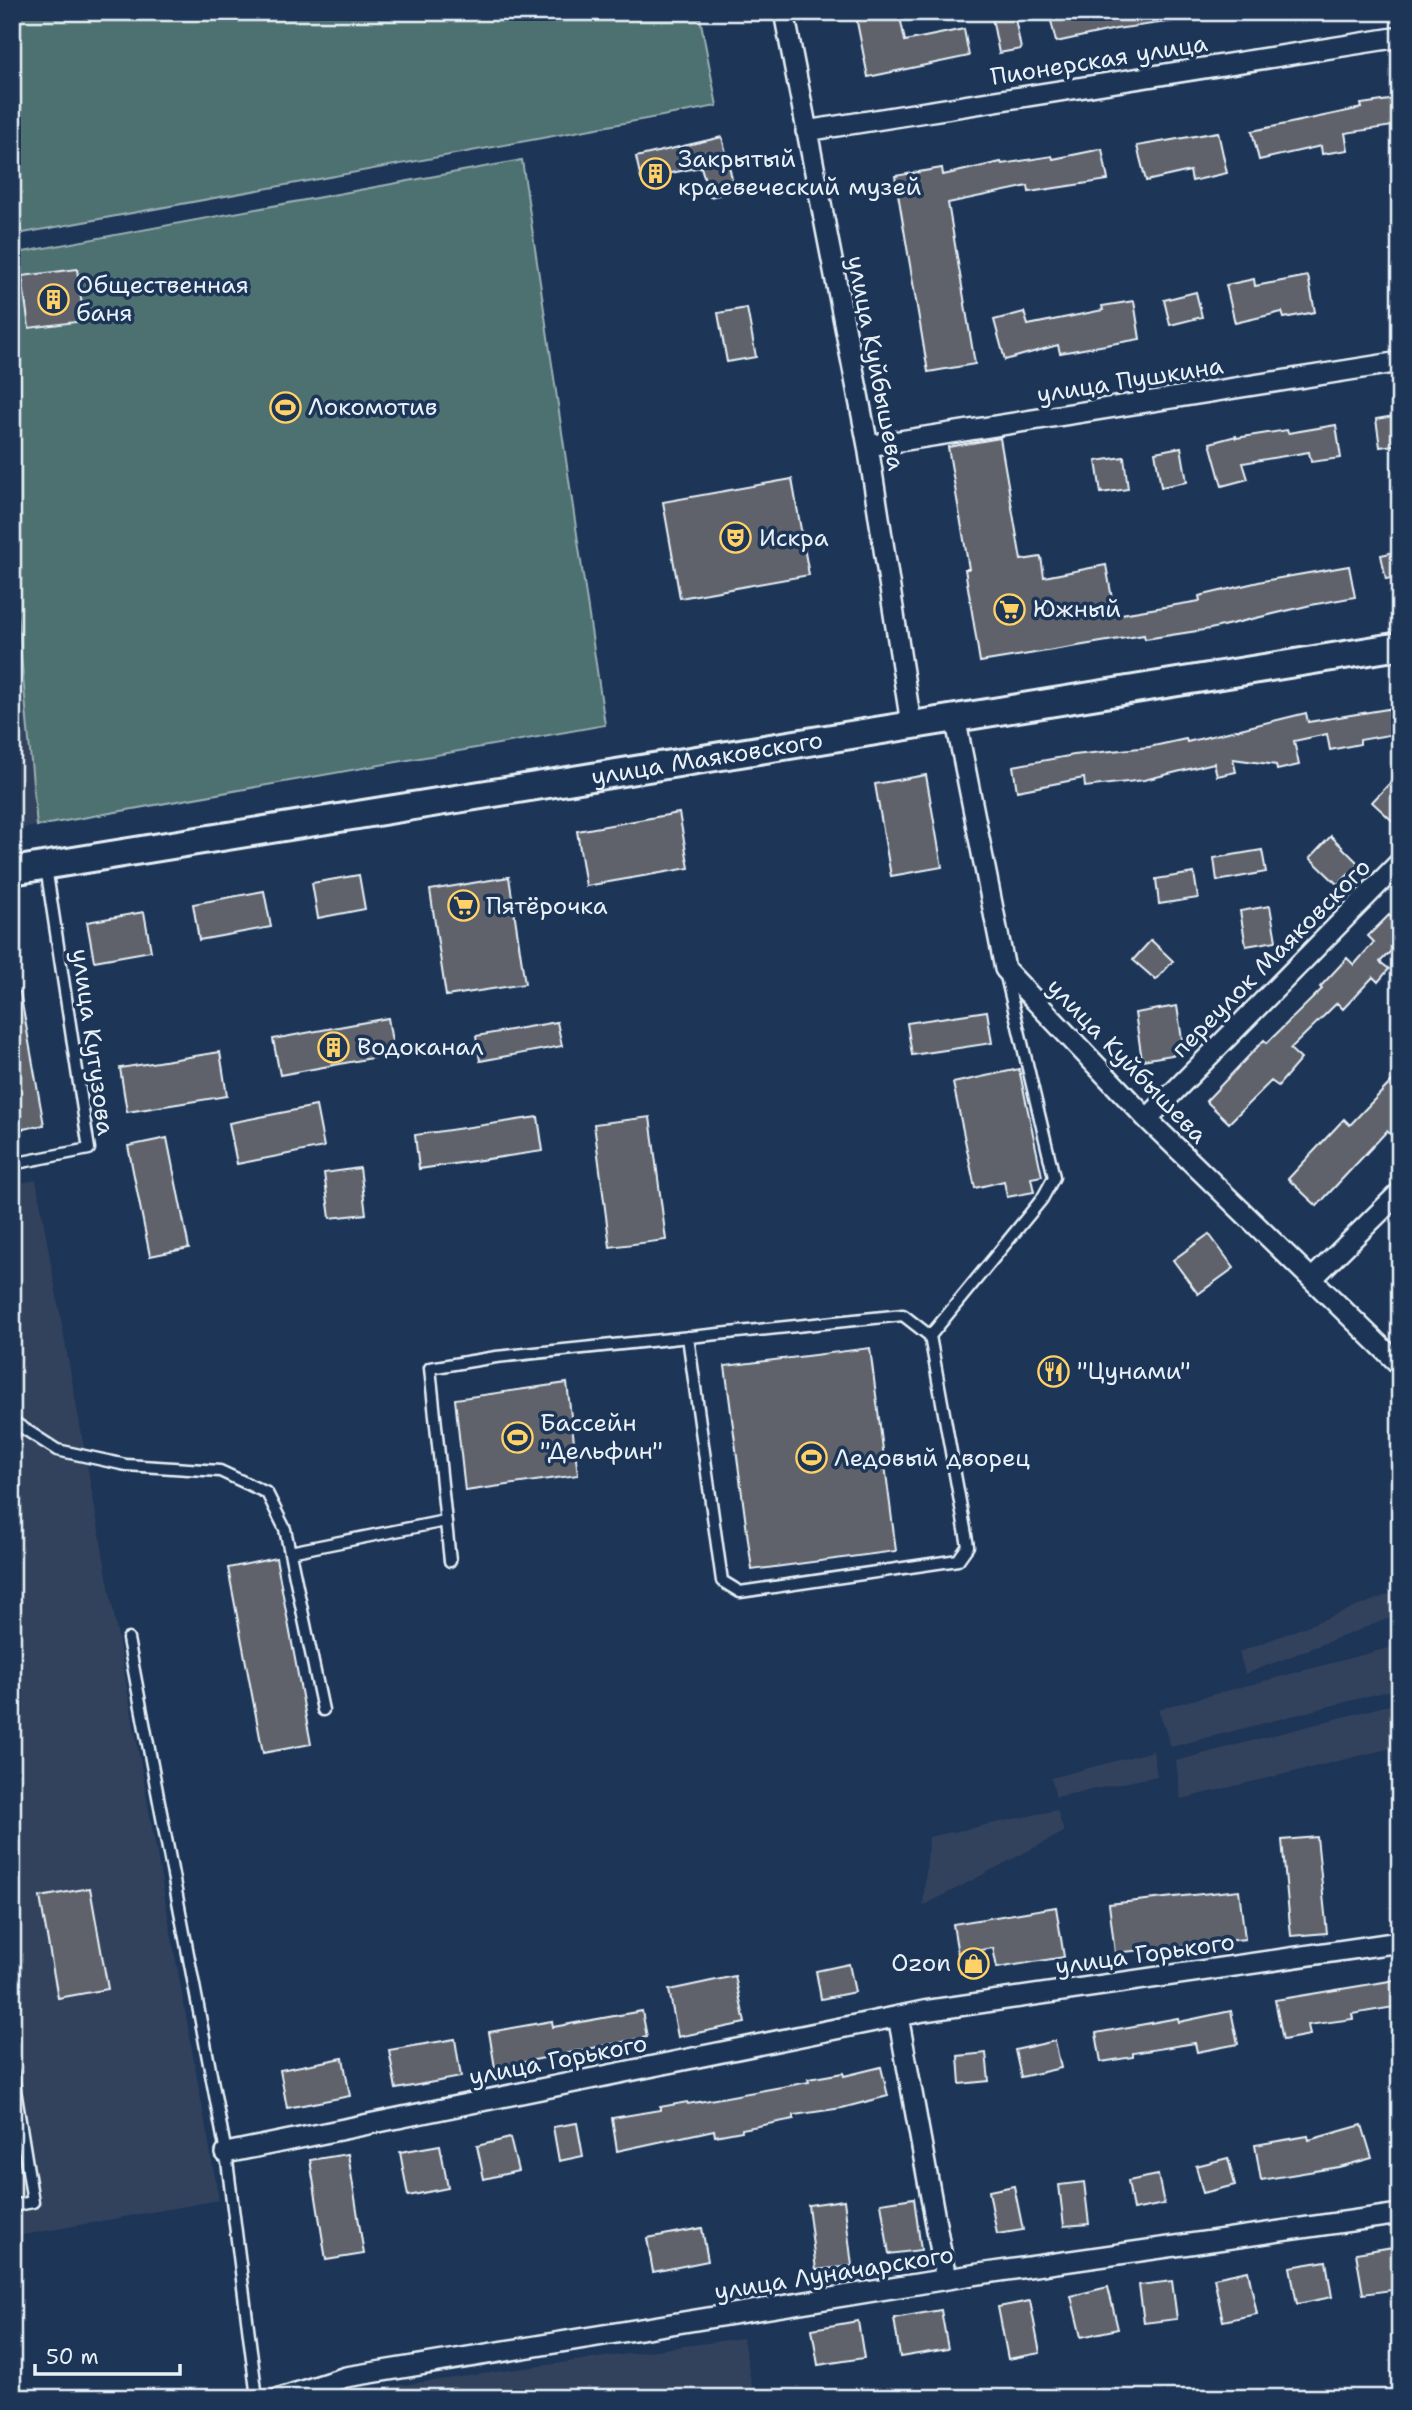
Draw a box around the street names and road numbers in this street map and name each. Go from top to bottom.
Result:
street label: Пионерская улица [988,27,1210,93]
street label: улица Куйбышева [839,253,913,473]
street label: улица Пушкина [1034,349,1226,411]
street label: улица Маяковского [589,724,825,793]
street label: переулок Маяковского [1164,851,1378,1065]
street label: улица Кутузова [64,947,122,1137]
street label: улица Куйбышева [1040,971,1214,1151]
street label: улица Горького [1053,1926,1237,1982]
street label: улица Горького [466,2027,650,2093]
street label: улица Луначарского [712,2238,956,2308]

